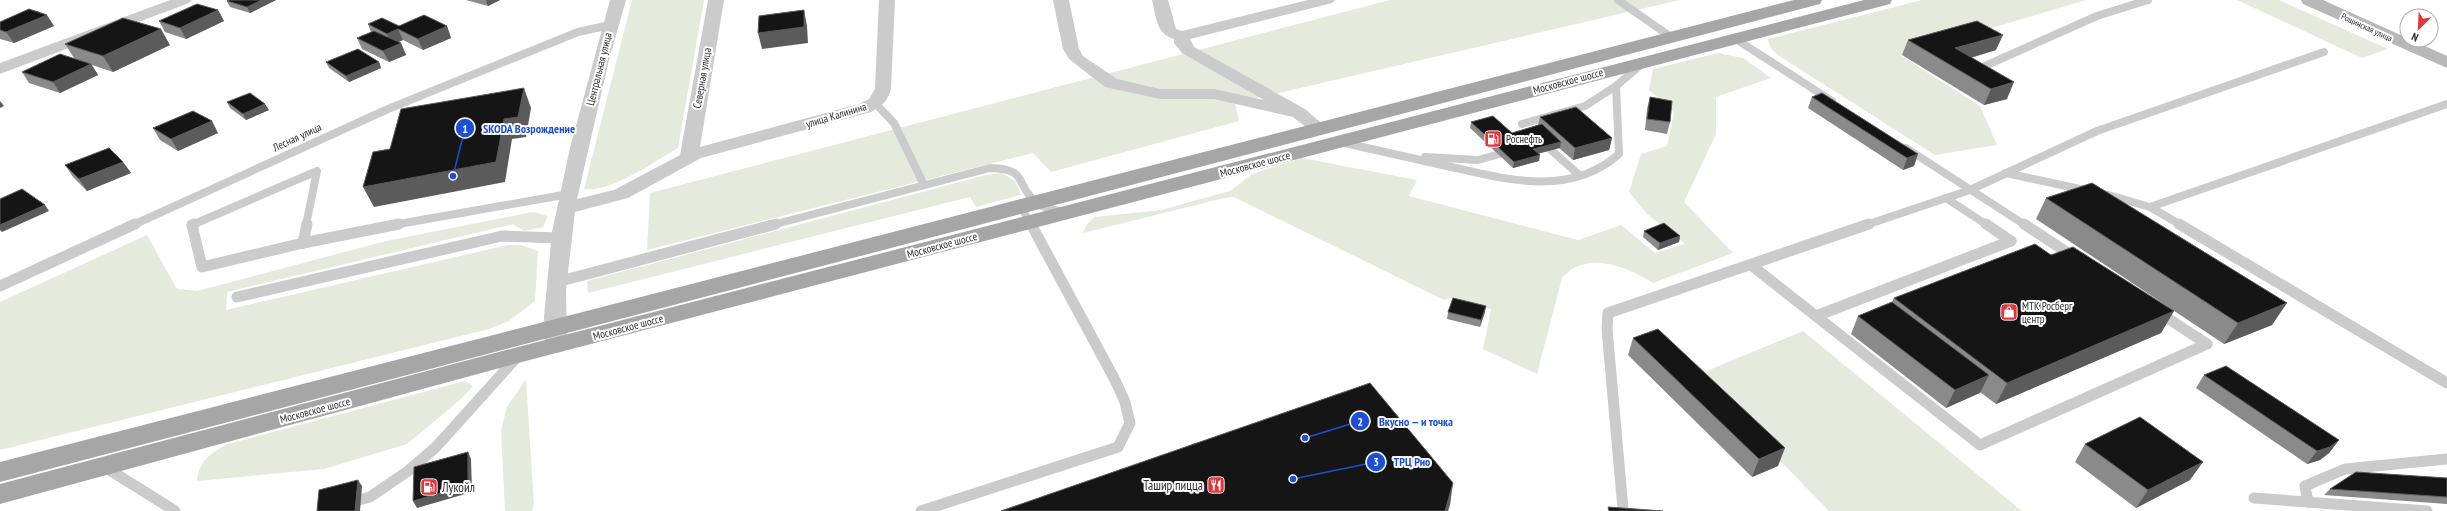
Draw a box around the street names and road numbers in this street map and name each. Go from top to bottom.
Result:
street label: Рощинская улица [2340,10,2395,44]
street label: Центральная улица [583,31,615,107]
street label: Северная улица [690,47,714,109]
street label: Московское шоссе [1531,65,1605,97]
street label: улица Калинина [804,99,868,131]
street label: Лесная улица [269,120,324,155]
street label: Московское шоссе [1218,148,1292,180]
street label: Московское шоссе [905,229,979,261]
street label: Московское шоссе [591,311,665,343]
street label: Московское шоссе [278,394,352,426]

